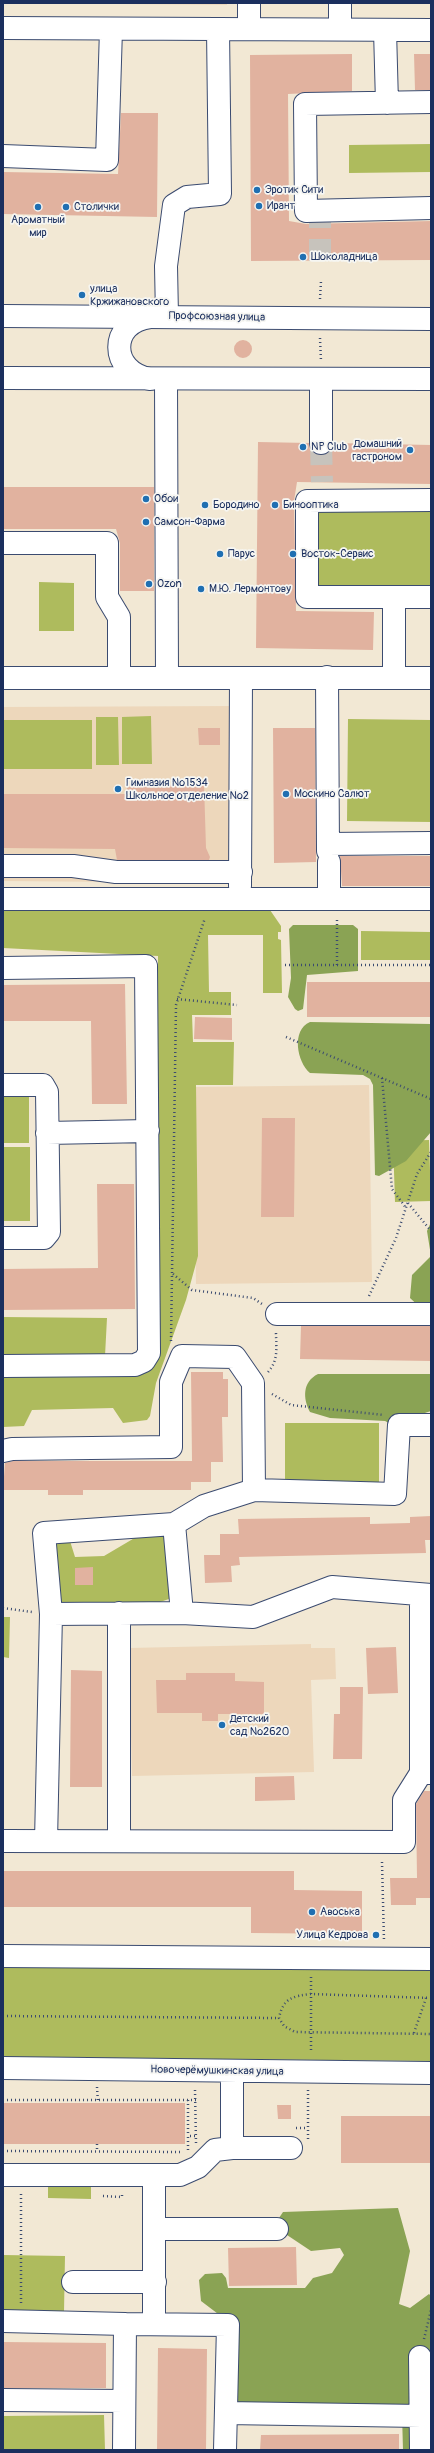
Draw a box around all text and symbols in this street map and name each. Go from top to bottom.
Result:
place label: Эротик Сити [265,183,323,197]
marker: Эротик Сити [252,185,262,195]
place label: Ирант [267,199,295,213]
place label: Столички [74,200,119,214]
marker: Ирант [254,201,264,211]
marker: Ароматный мир [33,202,43,212]
marker: Столички [61,202,71,212]
place label: Ароматный мир [11,213,65,239]
place label: Шоколадница [311,250,377,264]
marker: Шоколадница [298,252,308,262]
place label: улица Кржижановского [90,282,169,308]
marker: улица Кржижановского [77,290,87,300]
street label: Профсоюзная улица [169,310,265,324]
place label: Домашний гастроном [353,437,402,463]
place label: NP Club [311,440,347,454]
marker: NP Club [298,442,308,452]
marker: Домашний гастроном [405,445,415,455]
place label: Обои [154,492,178,506]
marker: Обои [141,494,151,504]
place label: Бородино [213,498,259,512]
place label: Бинооптика [283,498,339,512]
marker: Бородино [200,500,210,510]
marker: Бинооптика [270,500,280,510]
place label: Самсон-Фарма [154,515,225,529]
marker: Самсон-Фарма [141,517,151,527]
place label: Парус [228,547,255,561]
place label: Восток-Сервис [301,547,374,561]
marker: Парус [215,549,225,559]
marker: Восток-Сервис [288,549,298,559]
place label: Ozon [157,577,182,591]
marker: Ozon [144,579,154,589]
place label: М.Ю. Лермонтову [209,582,291,596]
marker: М.Ю. Лермонтову [196,584,206,594]
place label: Гимназия №1534 Школьное отделение №2 [126,776,249,802]
marker: Гимназия №1534 Школьное отделение №2 [113,784,123,794]
place label: Москино Салют [294,787,370,801]
marker: Москино Салют [281,789,291,799]
place label: Детский сад №2620 [230,1712,289,1738]
marker: Детский сад №2620 [217,1720,227,1730]
place label: Авоська [320,1905,360,1919]
marker: Авоська [307,1907,317,1917]
place label: Улица Кедрова [296,1928,368,1942]
marker: Улица Кедрова [371,1930,381,1940]
street label: Новочерёмушкинская улица [150,2063,284,2079]

